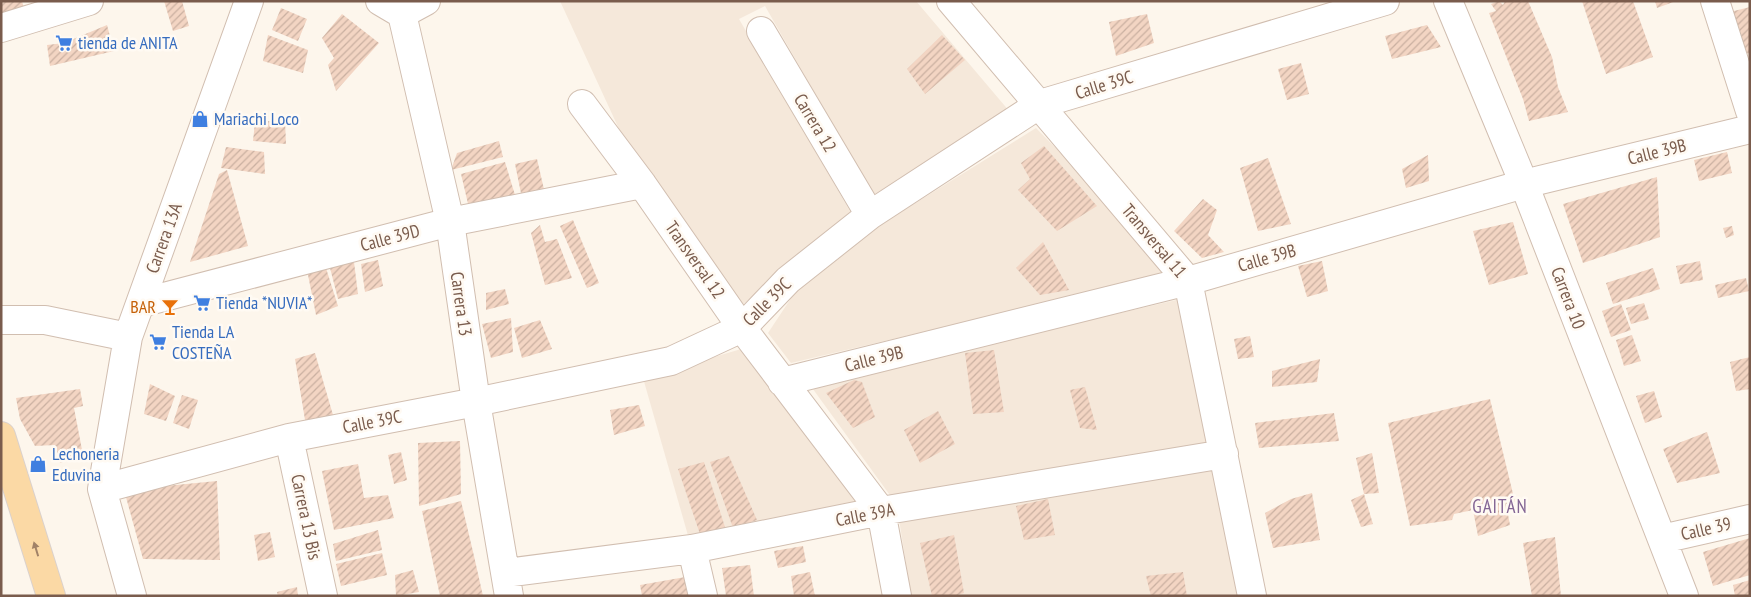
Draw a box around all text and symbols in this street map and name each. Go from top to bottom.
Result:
place label: tienda de ANITA [78,31,178,54]
supermarket icon: tienda de ANITA [54,33,74,53]
street label: Calle 39C [1072,65,1136,104]
street label: Carrera 12 [789,89,842,156]
place label: Mariachi Loco [214,107,299,130]
shop icon: Mariachi Loco [190,109,210,129]
street label: Calle 39B [1625,133,1689,170]
street label: Carrera 13A [140,199,187,276]
street label: Transversal 11 [1117,199,1192,282]
street label: Transversal 12 [660,216,730,303]
street label: Calle 39D [358,219,422,256]
street label: Calle 39B [1235,238,1299,277]
street label: Carrera 10 [1546,264,1591,332]
street label: Carrera 13 [446,270,477,338]
street label: Calle 39C [738,273,796,331]
place label: Tienda *NUVIA* [216,291,312,314]
supermarket icon: Tienda *NUVIA* [192,293,212,313]
place label: BAR [130,295,156,318]
bar icon: BAR [160,297,180,317]
place label: Tienda LA COSTEÑA [172,320,235,364]
supermarket icon: Tienda LA COSTEÑA [148,332,168,352]
street label: Calle 39B [842,340,906,377]
street label: Calle 39C [341,405,403,438]
place label: Lechoneria Eduvina [52,442,119,486]
shop icon: Lechoneria Eduvina [28,454,48,474]
street label: Carrera 13 Bis [286,472,327,562]
district label: GAITÁN [1472,494,1528,518]
street label: Calle 39A [833,497,897,531]
street label: Calle 39 [1678,512,1733,545]
one-way arrow [32,542,40,557]

